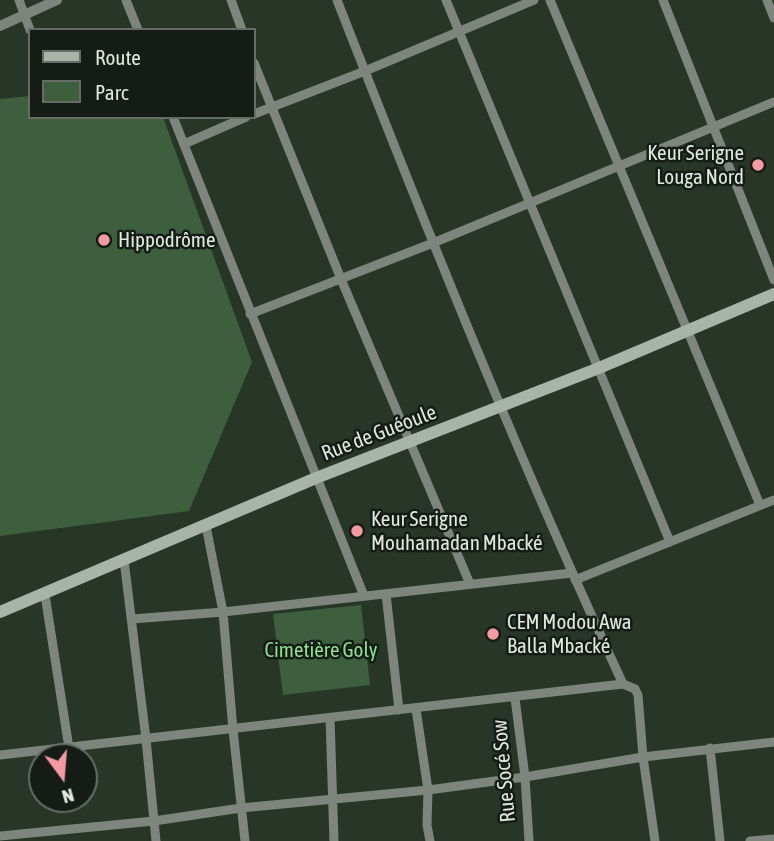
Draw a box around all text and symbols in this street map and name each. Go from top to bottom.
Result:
legend [28,28,256,119]
text: Route [95,45,141,69]
text: Parc [95,80,129,104]
place label: Keur Serigne Louga Nord [647,140,744,190]
marker: Keur Serigne Louga Nord [750,157,766,173]
place label: Hippodrôme [118,227,215,253]
marker: Hippodrôme [96,232,112,248]
street label: Rue de Guéoule [318,400,440,466]
place label: Keur Serigne Mouhamadan Mbacké [371,506,543,556]
marker: Keur Serigne Mouhamadan Mbacké [349,523,365,539]
place label: CEM Modou Awa Balla Mbacké [507,609,632,659]
marker: CEM Modou Awa Balla Mbacké [485,626,501,642]
park label: Cimetière Goly [265,637,377,663]
street label: Rue Socé Sow [487,719,521,823]
north arrow [28,743,98,813]
text: N [60,784,77,808]

